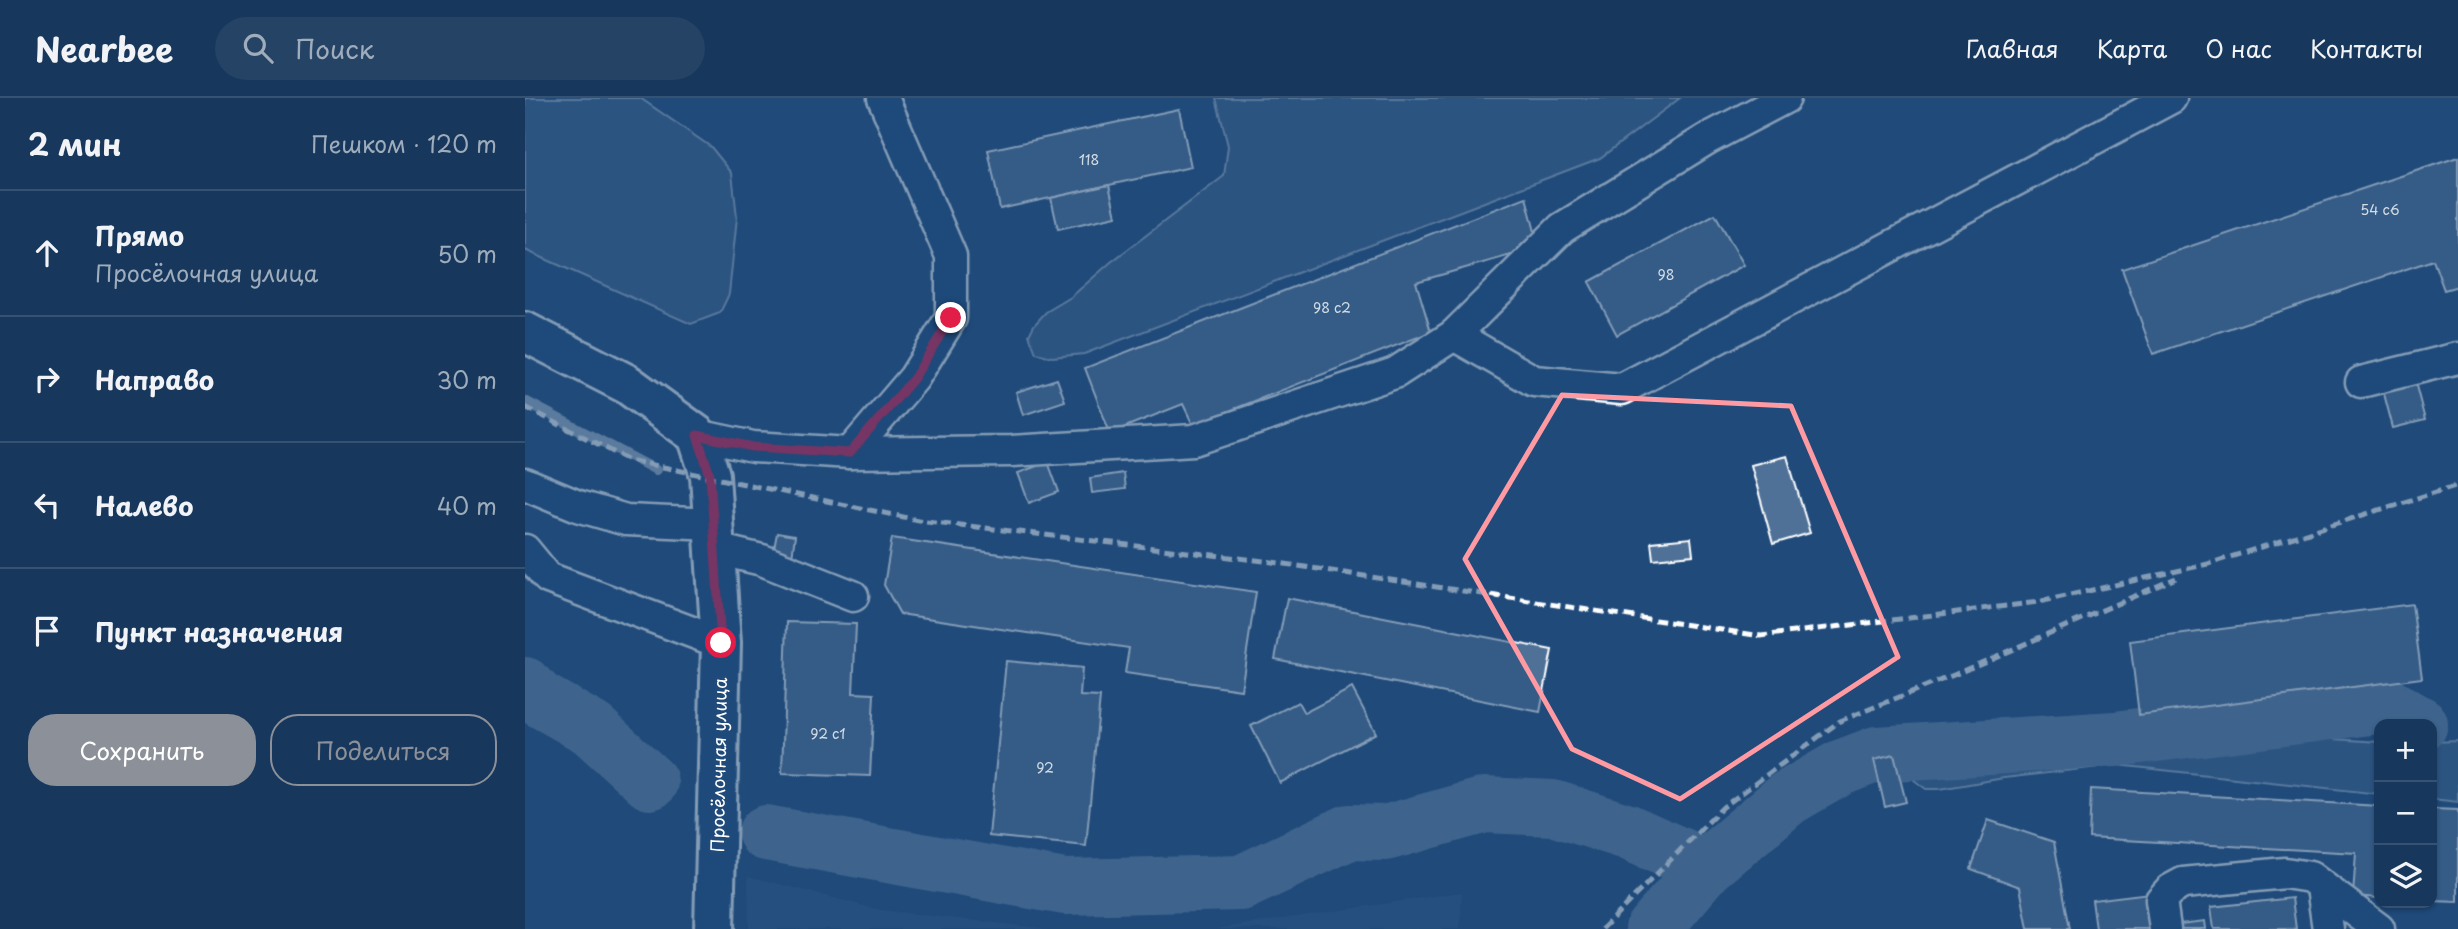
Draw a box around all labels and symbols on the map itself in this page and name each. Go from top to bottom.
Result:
house number: 118 [1079,149,1099,170]
house number: 54 с6 [2360,199,2400,220]
house number: 98 [1658,264,1674,285]
house number: 98 с2 [1313,297,1351,318]
route end [935,302,966,333]
route start [705,627,736,658]
street label: Просёлочная улица [703,677,733,853]
house number: 92 с1 [810,723,846,744]
house number: 92 [1036,757,1054,778]

